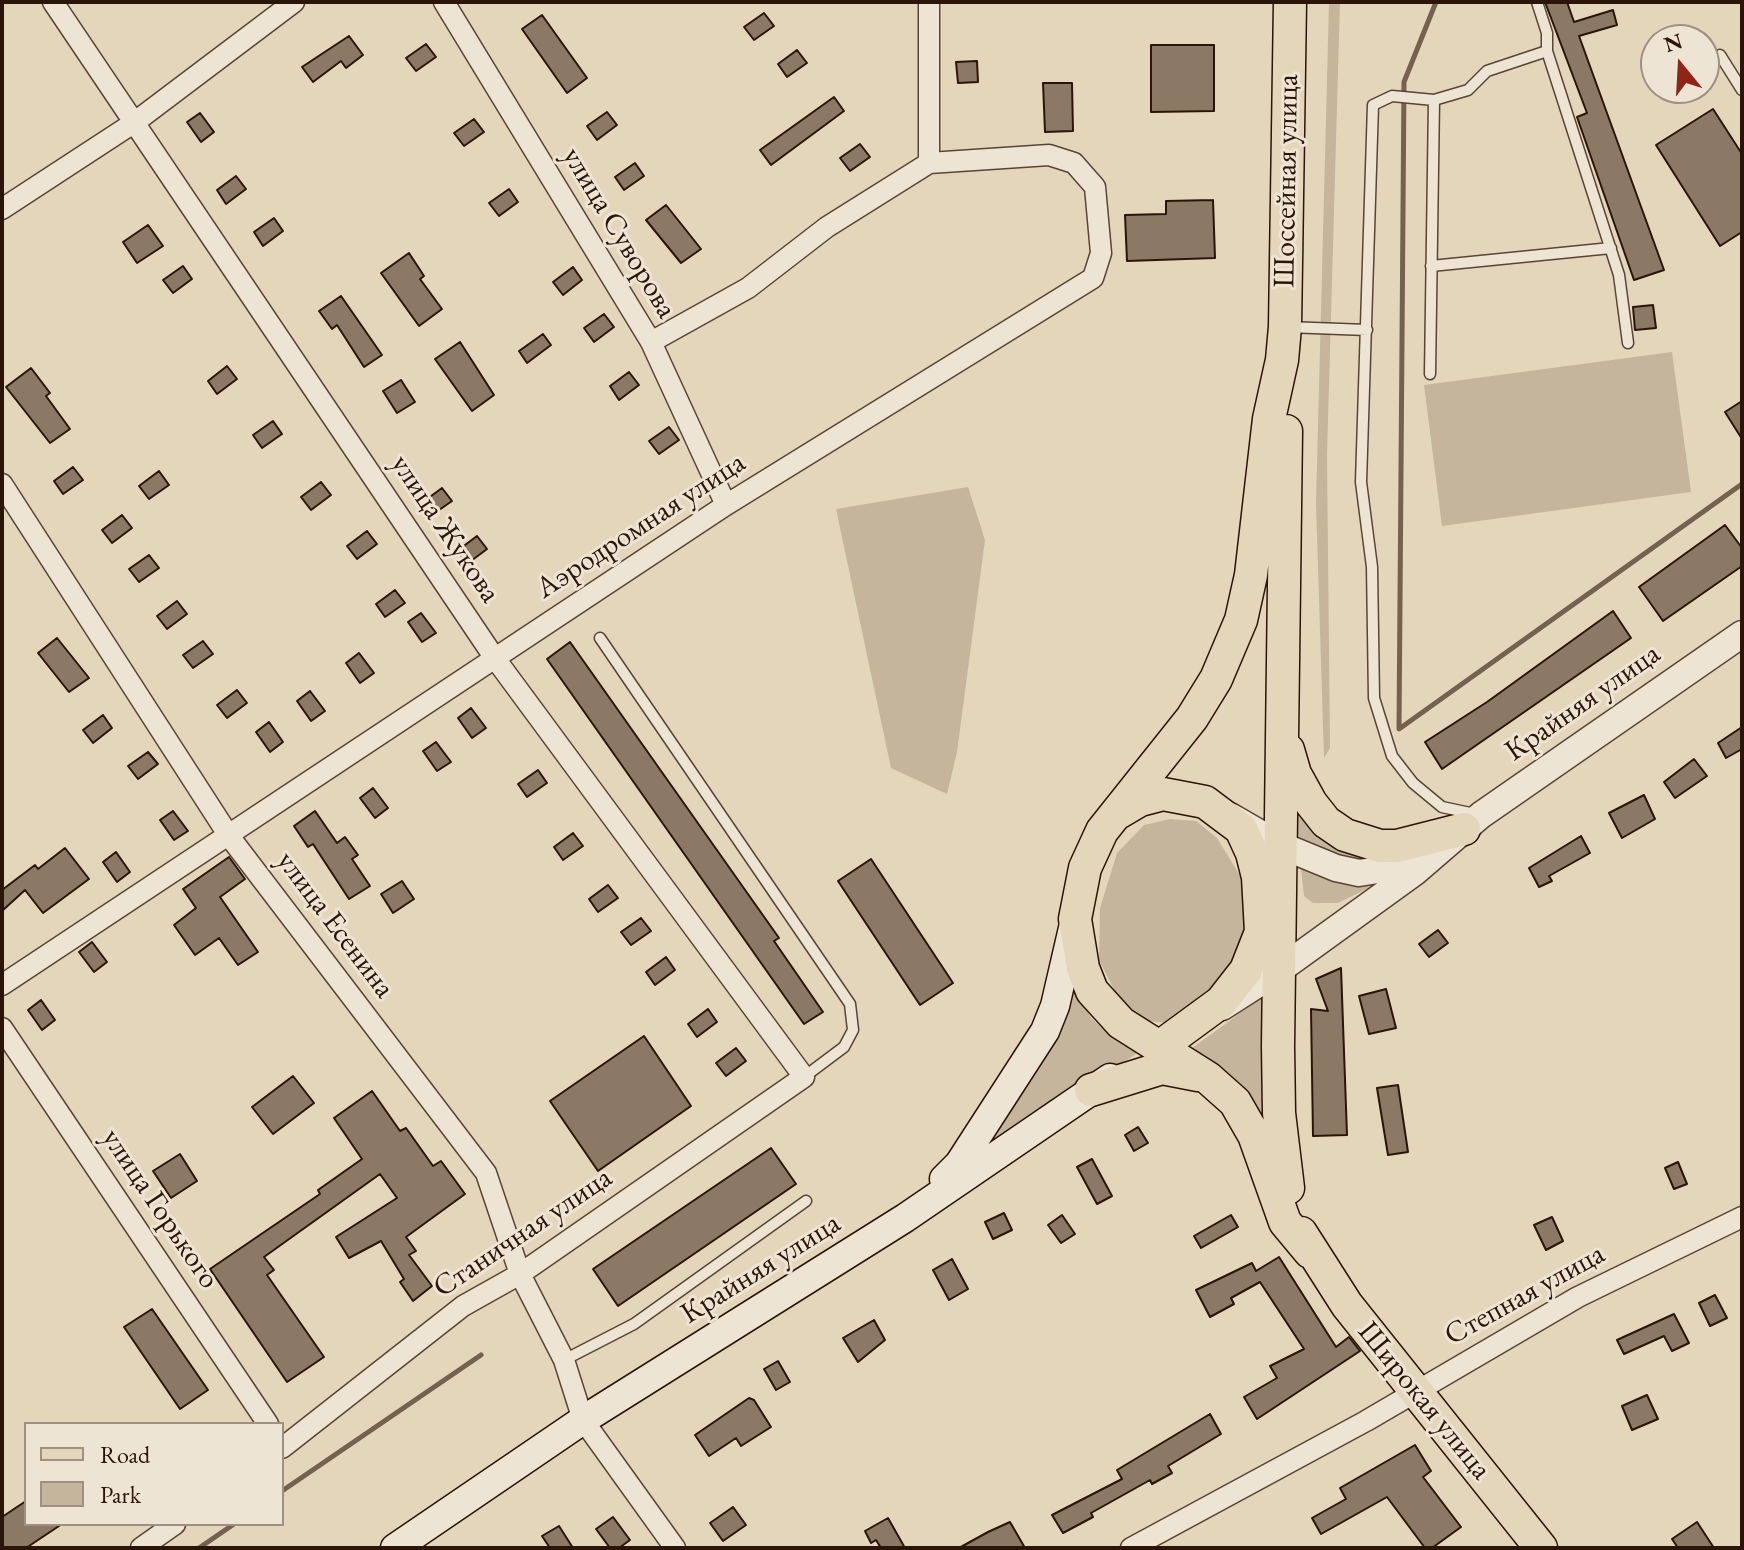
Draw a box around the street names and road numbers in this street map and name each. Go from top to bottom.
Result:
street label: Шоссейная улица [1267,74,1307,288]
street label: улица Суворова [554,141,684,325]
street label: Аэродромная улица [530,445,752,607]
street label: улица Жукова [382,448,508,610]
street label: Крайняя улица [1498,636,1668,770]
street label: улица Есенина [268,844,402,1006]
street label: улица Горького [93,1122,227,1296]
street label: Станичная улица [427,1160,619,1306]
street label: Крайняя улица [675,1206,847,1332]
street label: Степная улица [1439,1236,1611,1354]
street label: Широкая улица [1349,1315,1499,1487]

